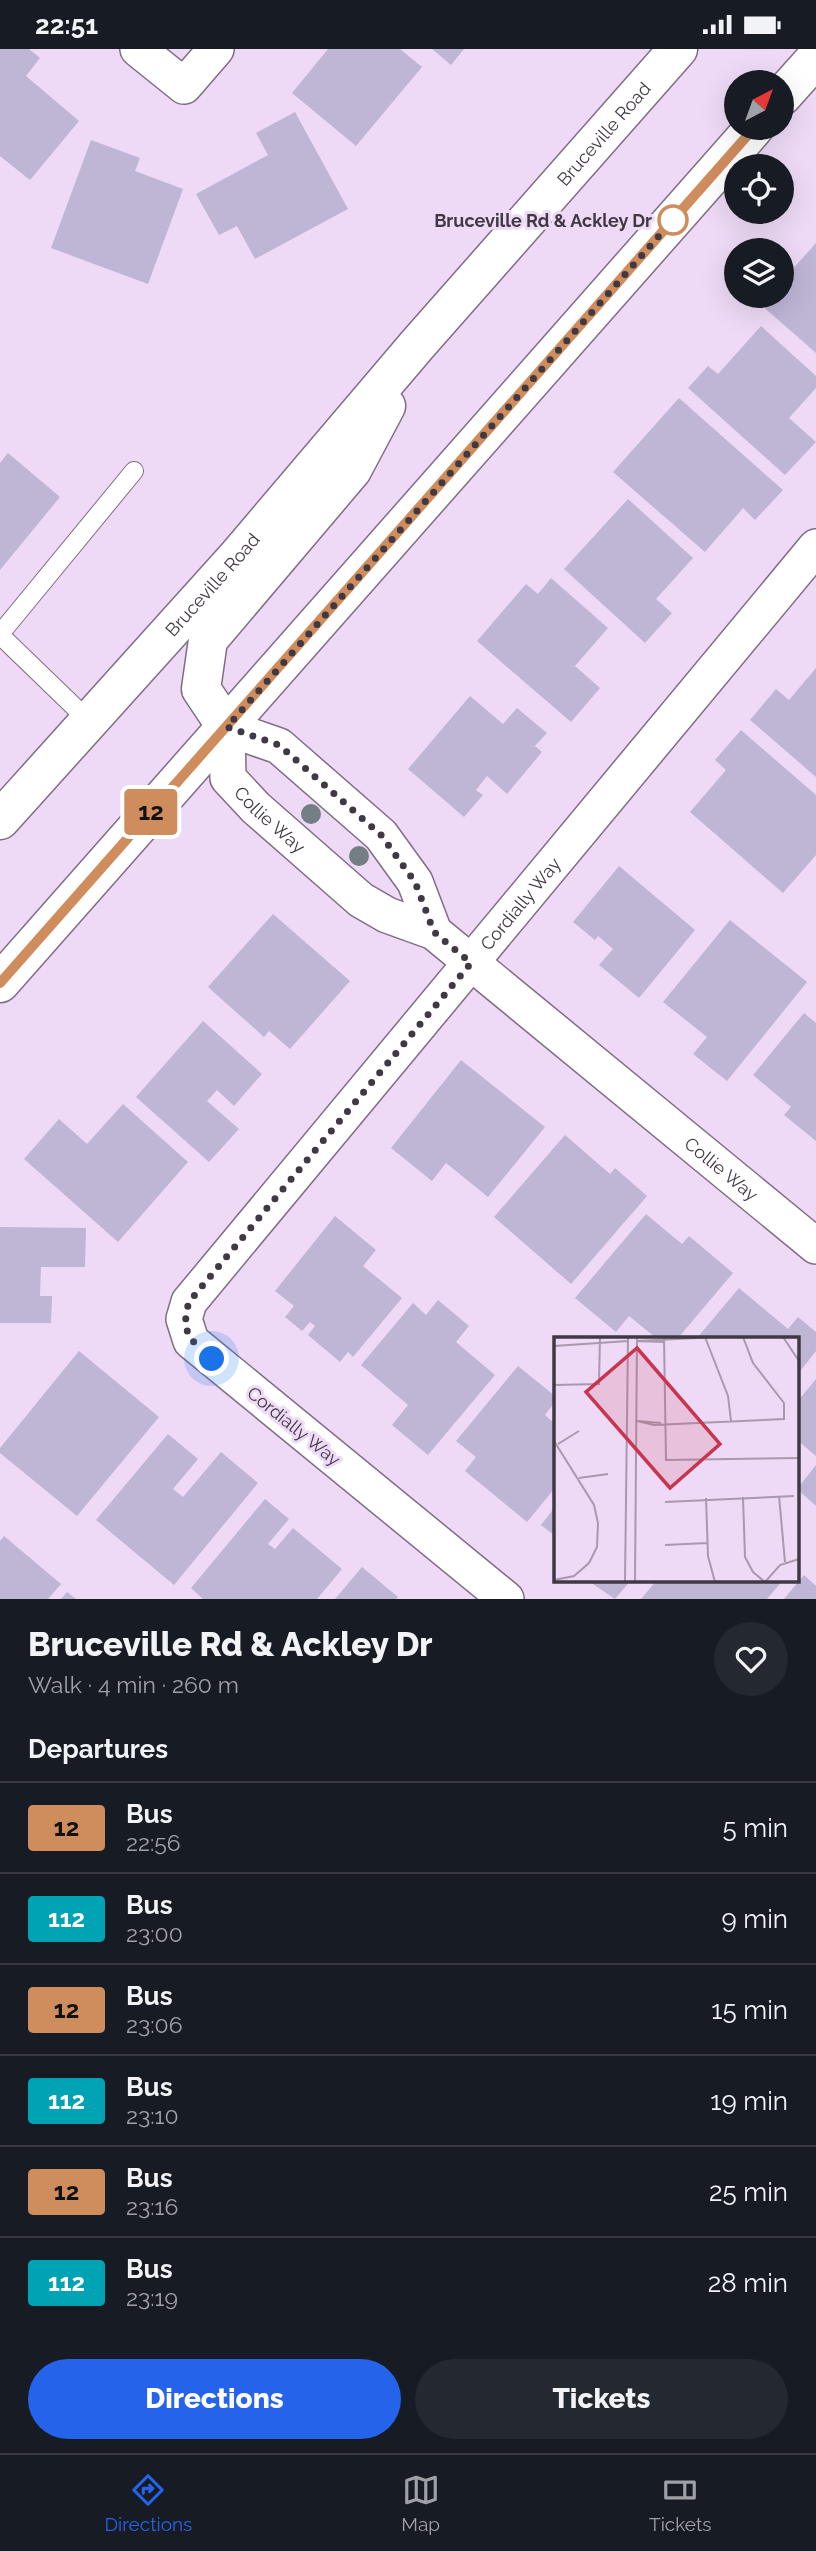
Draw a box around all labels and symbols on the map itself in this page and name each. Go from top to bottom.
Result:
north arrow [724,70,794,140]
street label: Bruceville Road [552,78,655,190]
marker: Bruceville Rd & Ackley Dr [658,205,688,235]
place label: Bruceville Rd & Ackley Dr [434,210,652,231]
street label: Bruceville Road [161,529,263,640]
street label: Collie Way [230,782,310,857]
line badge: 12 [120,789,182,835]
street label: Cordially Way [475,853,565,954]
street label: Collie Way [681,1132,763,1205]
inset map [554,1337,798,1581]
your location [194,1341,229,1376]
street label: Cordially Way [243,1382,345,1470]

